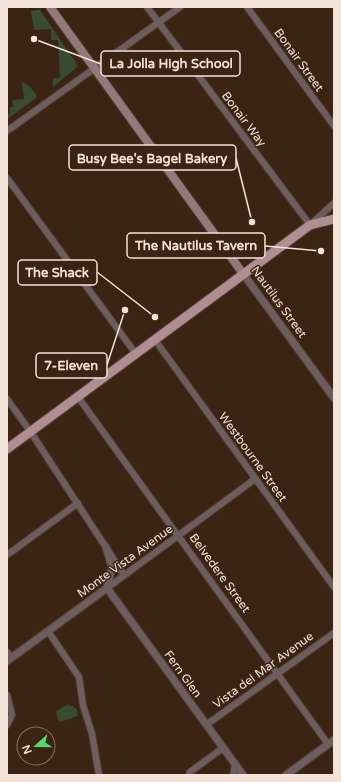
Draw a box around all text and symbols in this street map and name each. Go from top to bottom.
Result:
street label: Bonair Street [271,26,327,95]
callout: La Jolla High School [101,51,240,76]
text: La Jolla High School [109,56,233,72]
street label: Bonair Way [219,89,269,150]
callout: Busy Bee's Bagel Bakery [69,145,236,170]
text: Busy Bee's Bagel Bakery [77,151,227,167]
callout: The Nautilus Tavern [127,233,265,258]
text: The Nautilus Tavern [134,238,257,254]
callout: The Shack [18,260,97,285]
street label: Nautilus Street [248,264,310,341]
text: The Shack [24,265,89,281]
callout: 7-Eleven [36,353,107,378]
text: 7-Eleven [44,358,98,374]
street label: Westbourne Street [216,410,290,505]
street label: Monte Vista Avenue [75,522,176,600]
street label: Belvedere Street [187,531,254,616]
street label: Vista del Mar Avenue [210,629,316,711]
street label: Fern Glen [161,648,205,700]
north arrow [16,726,56,766]
text: N [19,743,35,756]

